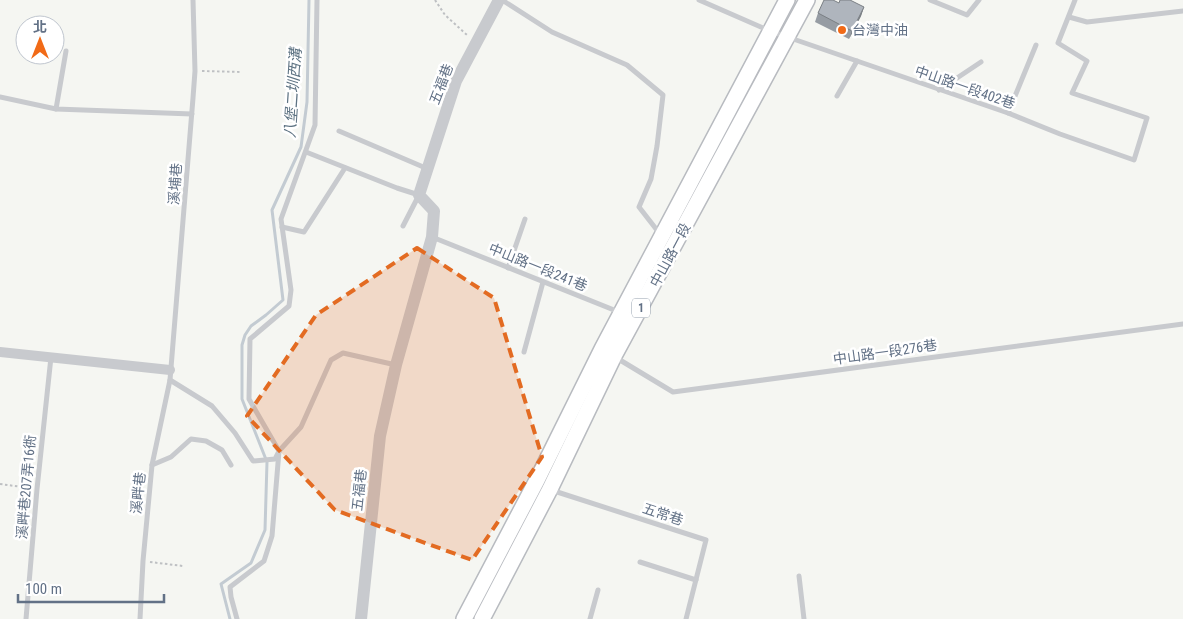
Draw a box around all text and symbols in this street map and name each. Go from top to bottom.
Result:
north arrow [15,15,65,65]
text: 北 [33,19,47,35]
place label: 台灣中油 [852,22,908,38]
marker: 台灣中油 [836,24,848,36]
water label: 八堡二圳西溝 [281,45,305,139]
street label: 五福巷 [426,62,456,106]
street label: 中山路一段402巷 [913,62,1017,112]
street label: 溪埔巷 [166,162,184,206]
street label: 中山路一段 [647,220,693,290]
street label: 中山路一段241巷 [486,240,590,294]
road number: 1 [632,298,650,318]
street label: 中山路一段276巷 [832,337,938,367]
street label: 溪畔巷207弄16衖 [13,434,39,540]
street label: 五福巷 [349,468,369,512]
street label: 溪畔巷 [128,471,148,515]
street label: 五常巷 [641,500,685,528]
scale bar [18,572,164,604]
text: 100 m [25,580,62,598]

